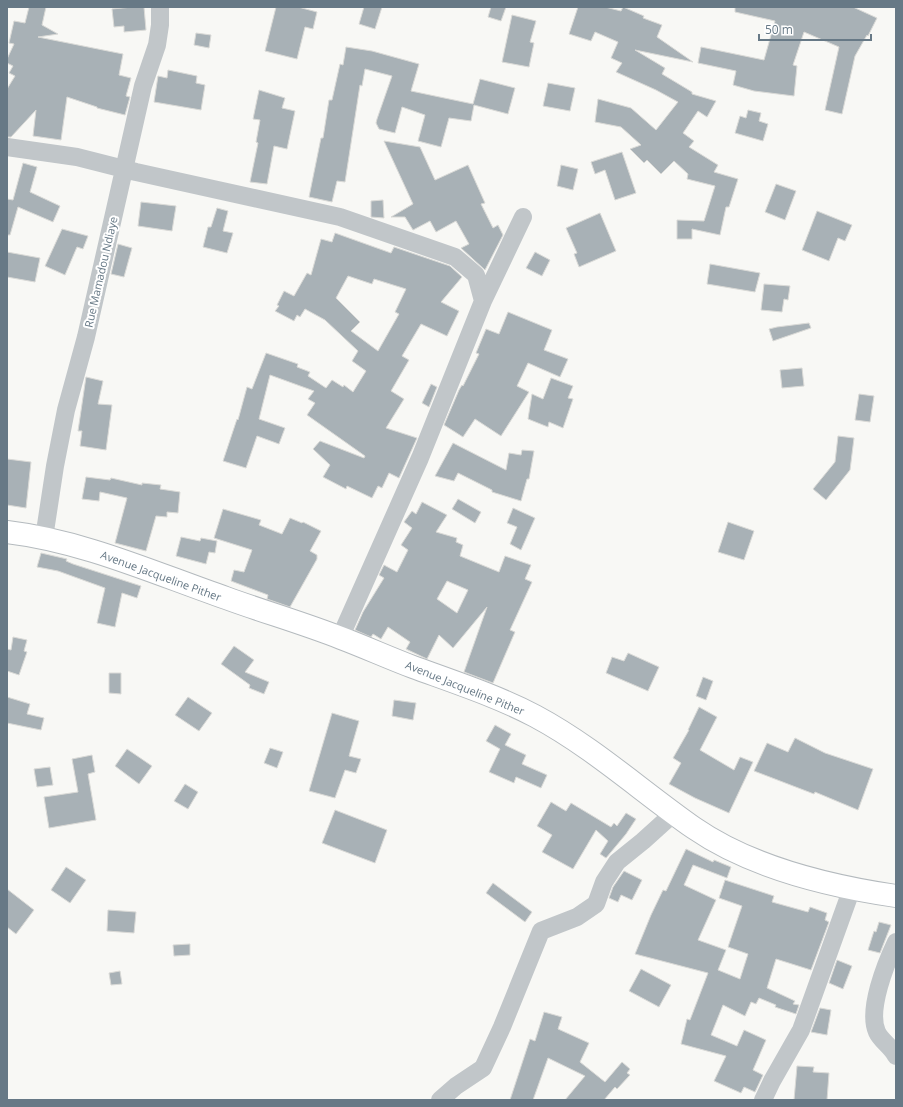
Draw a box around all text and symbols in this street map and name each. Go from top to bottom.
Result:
scale bar [759,16,871,42]
text: 50 m [765,21,793,38]
street label: Rue Mamadou Ndiaye [80,215,121,329]
street label: Avenue Jacqueline Pither [99,547,224,605]
street label: Avenue Jacqueline Pither [403,657,527,719]

